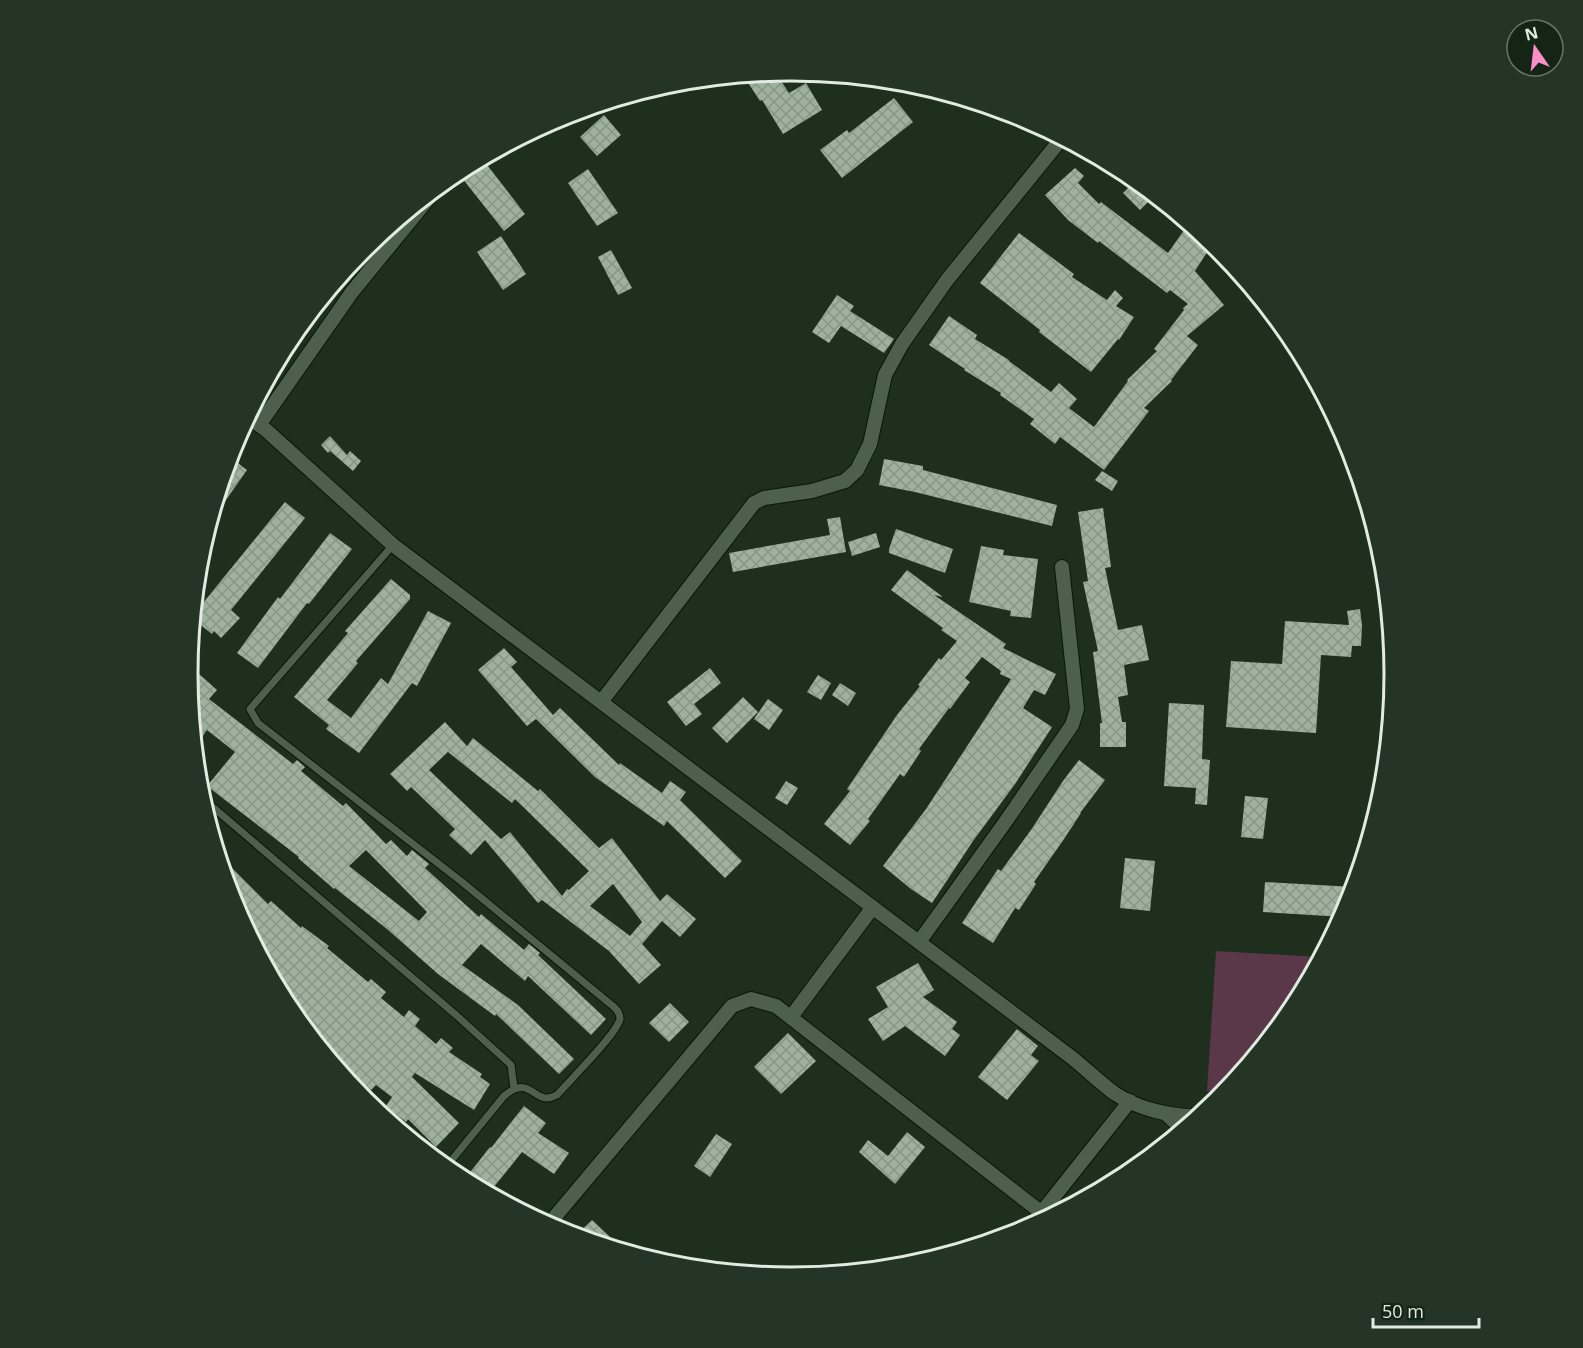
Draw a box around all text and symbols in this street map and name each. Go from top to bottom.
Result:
north arrow [1505,18,1565,78]
text: N [1522,21,1540,46]
scale bar [1373,1291,1480,1329]
text: 50 m [1382,1299,1424,1323]

